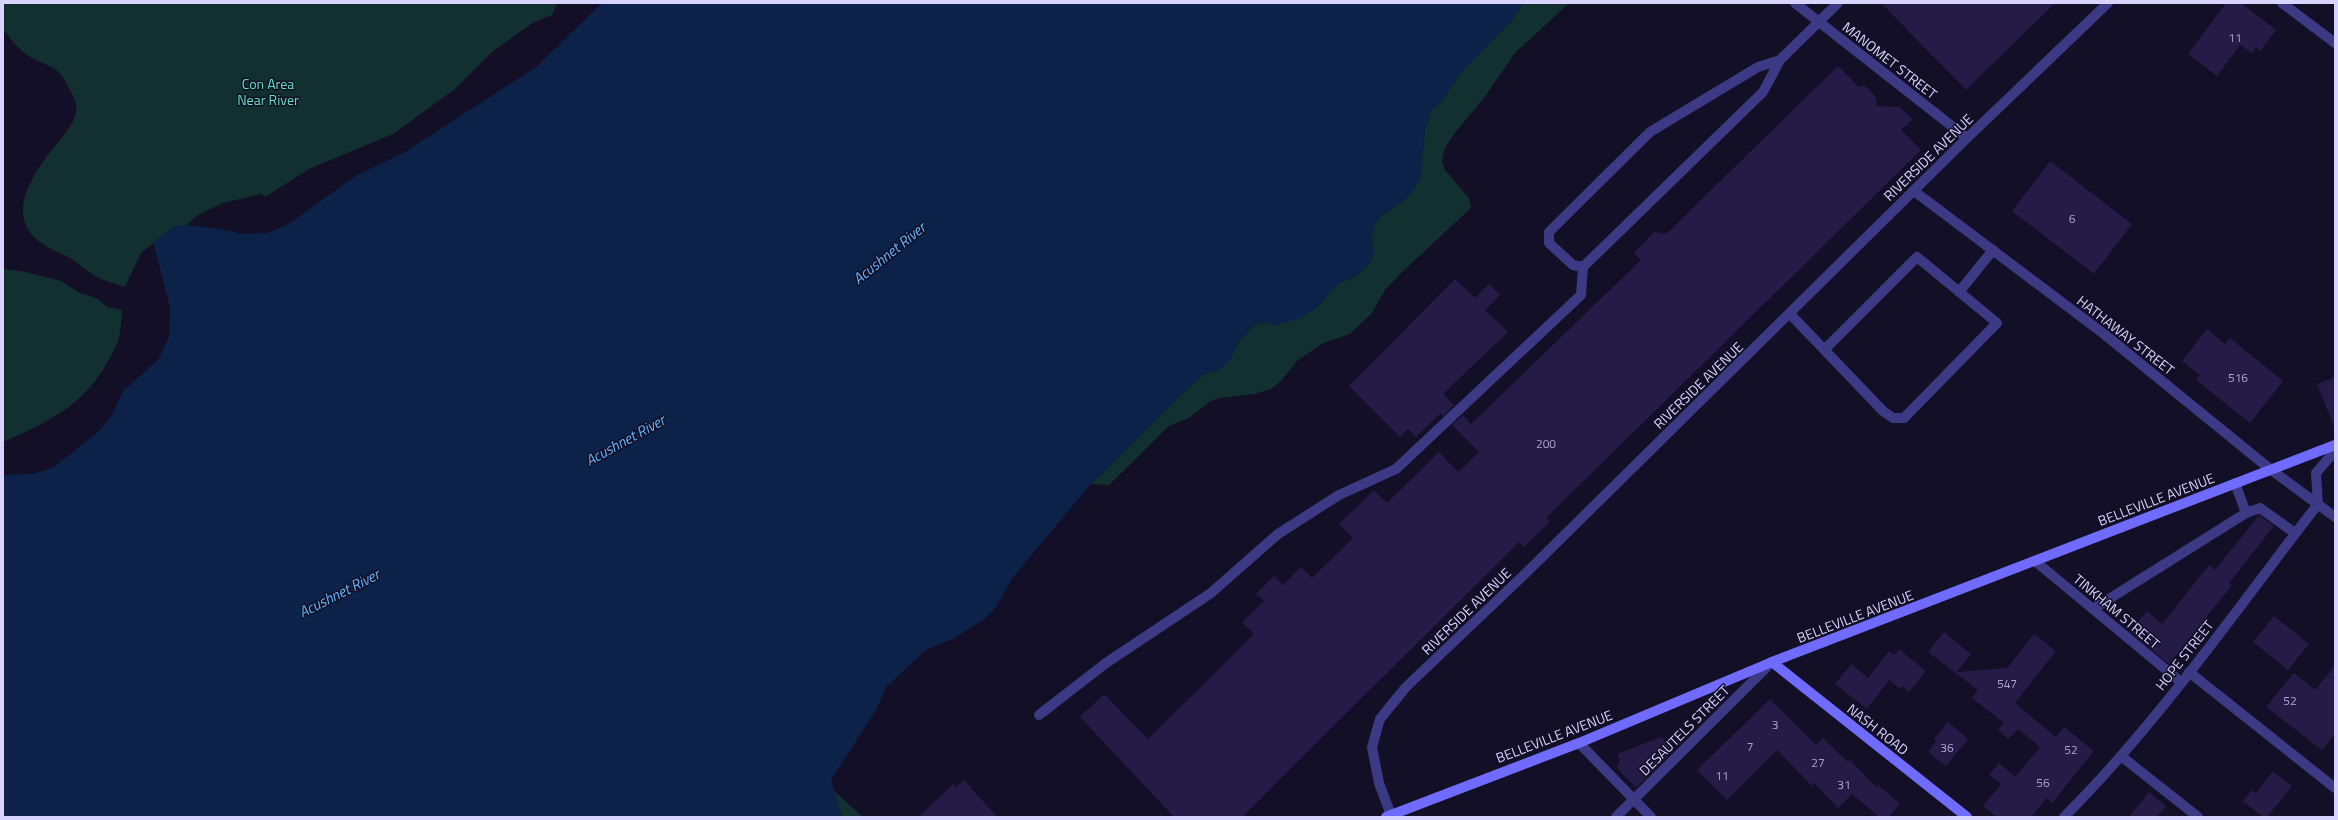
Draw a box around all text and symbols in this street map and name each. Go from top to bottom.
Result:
street label: MANOMET STREET [1838,16,1942,104]
house number: 11 [2228,28,2242,47]
park label: Con Area Near River [237,73,299,110]
street label: RIVERSIDE AVENUE [1878,108,1978,205]
house number: 6 [2069,209,2076,228]
water label: Acushnet River [848,215,932,290]
street label: HATHAWAY STREET [2073,290,2180,380]
street label: RIVERSIDE AVENUE [1648,336,1748,433]
house number: 516 [2228,368,2248,387]
water label: Acushnet River [581,408,671,471]
house number: 200 [1536,434,1556,453]
street label: BELLEVILLE AVENUE [2095,467,2218,531]
water label: Acushnet River [295,562,385,623]
street label: RIVERSIDE AVENUE [1416,562,1516,659]
street label: TINKHAM STREET [2069,568,2165,654]
street label: BELLEVILLE AVENUE [1794,584,1917,648]
street label: HOPE STREET [2150,615,2219,695]
house number: 547 [1997,674,2017,693]
street label: DESAUTELS STREET [1634,680,1734,780]
house number: 52 [2283,691,2297,710]
street label: NASH ROAD [1843,698,1913,760]
street label: BELLEVILLE AVENUE [1493,704,1616,768]
house number: 3 [1772,715,1778,734]
house number: 7 [1747,737,1753,756]
house number: 36 [1940,738,1954,757]
house number: 52 [2064,740,2078,759]
house number: 27 [1811,753,1825,772]
house number: 11 [1715,766,1729,785]
house number: 56 [2036,773,2050,792]
house number: 31 [1837,775,1851,794]

